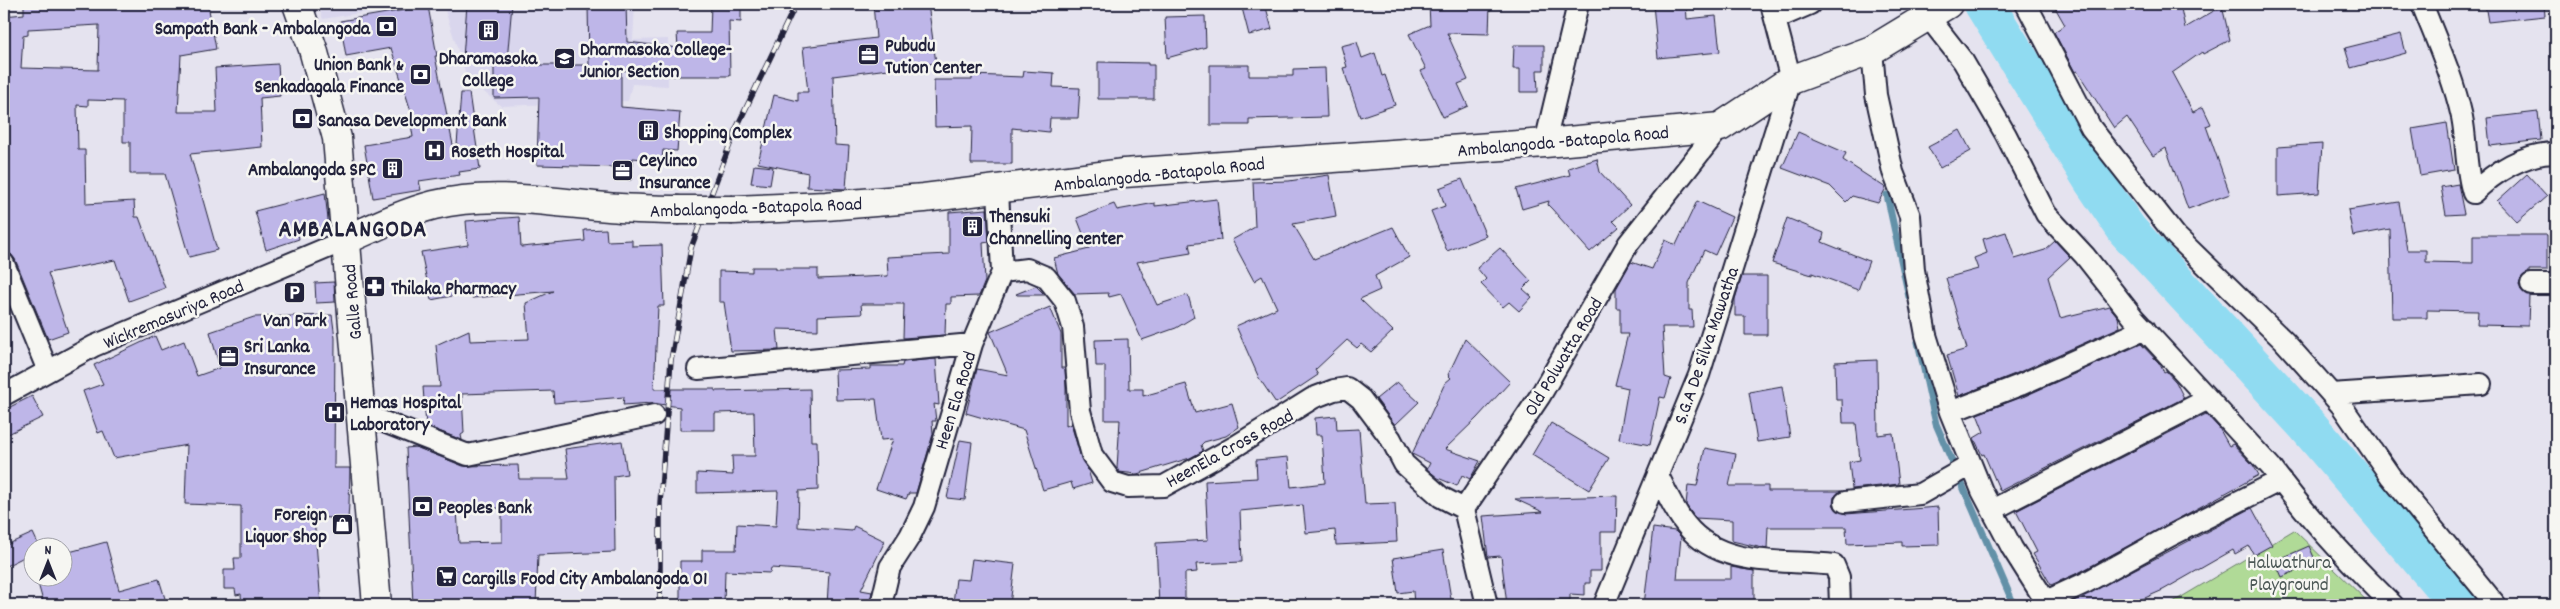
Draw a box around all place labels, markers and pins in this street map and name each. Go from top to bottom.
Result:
bank icon: Sampath Bank - Ambalangoda [374,15,398,39]
place label: Sampath Bank - Ambalangoda [155,17,371,44]
building icon: Dharamasoka College [476,19,500,43]
place label: Pubudu Tution Center [885,34,983,83]
place label: Dharmasoka College- Junior Section [580,38,732,87]
office icon: Pubudu Tution Center [857,43,881,67]
place label: Dharamasoka College [439,47,538,96]
school or university icon: Dharmasoka College- Junior Section [552,47,576,71]
place label: Union Bank & Senkadagala Finance [255,53,404,102]
bank icon: Union Bank & Senkadagala Finance [408,62,432,86]
bank icon: Sanasa Development Bank [290,107,314,131]
place label: Sanasa Development Bank [318,109,507,136]
building icon: Shopping Complex [636,119,660,143]
place label: Shopping Complex [664,121,793,148]
hospital icon: Roseth Hospital [423,138,447,162]
place label: Roseth Hospital [451,140,564,167]
place label: Ceylinco Insurance [639,149,711,198]
building icon: Ambalangoda SPC [380,156,404,180]
place label: Ambalangoda SPC [248,158,377,185]
office icon: Ceylinco Insurance [611,158,635,182]
place label: Thensuki Channelling center [989,205,1124,254]
building icon: Thensuki Channelling center [961,214,985,238]
pharmacy icon: Thilaka Pharmacy [363,275,387,299]
place label: Thilaka Pharmacy [391,277,517,304]
parking icon: Van Park [283,281,307,305]
place label: Van Park [263,309,327,336]
place label: Sri Lanka Insurance [244,335,316,384]
office icon: Sri Lanka Insurance [216,344,240,368]
place label: Hemas Hospital Laboratory [350,391,462,440]
hospital icon: Hemas Hospital Laboratory [322,400,346,424]
bank icon: Peoples Bank [410,494,434,518]
place label: Peoples Bank [438,496,532,523]
place label: Foreign Liquor Shop [245,503,327,552]
shop icon: Foreign Liquor Shop [331,512,355,536]
supermarket icon: Cargills Food City Ambalangoda 01 [434,565,458,589]
place label: Cargills Food City Ambalangoda 01 [462,567,707,594]

